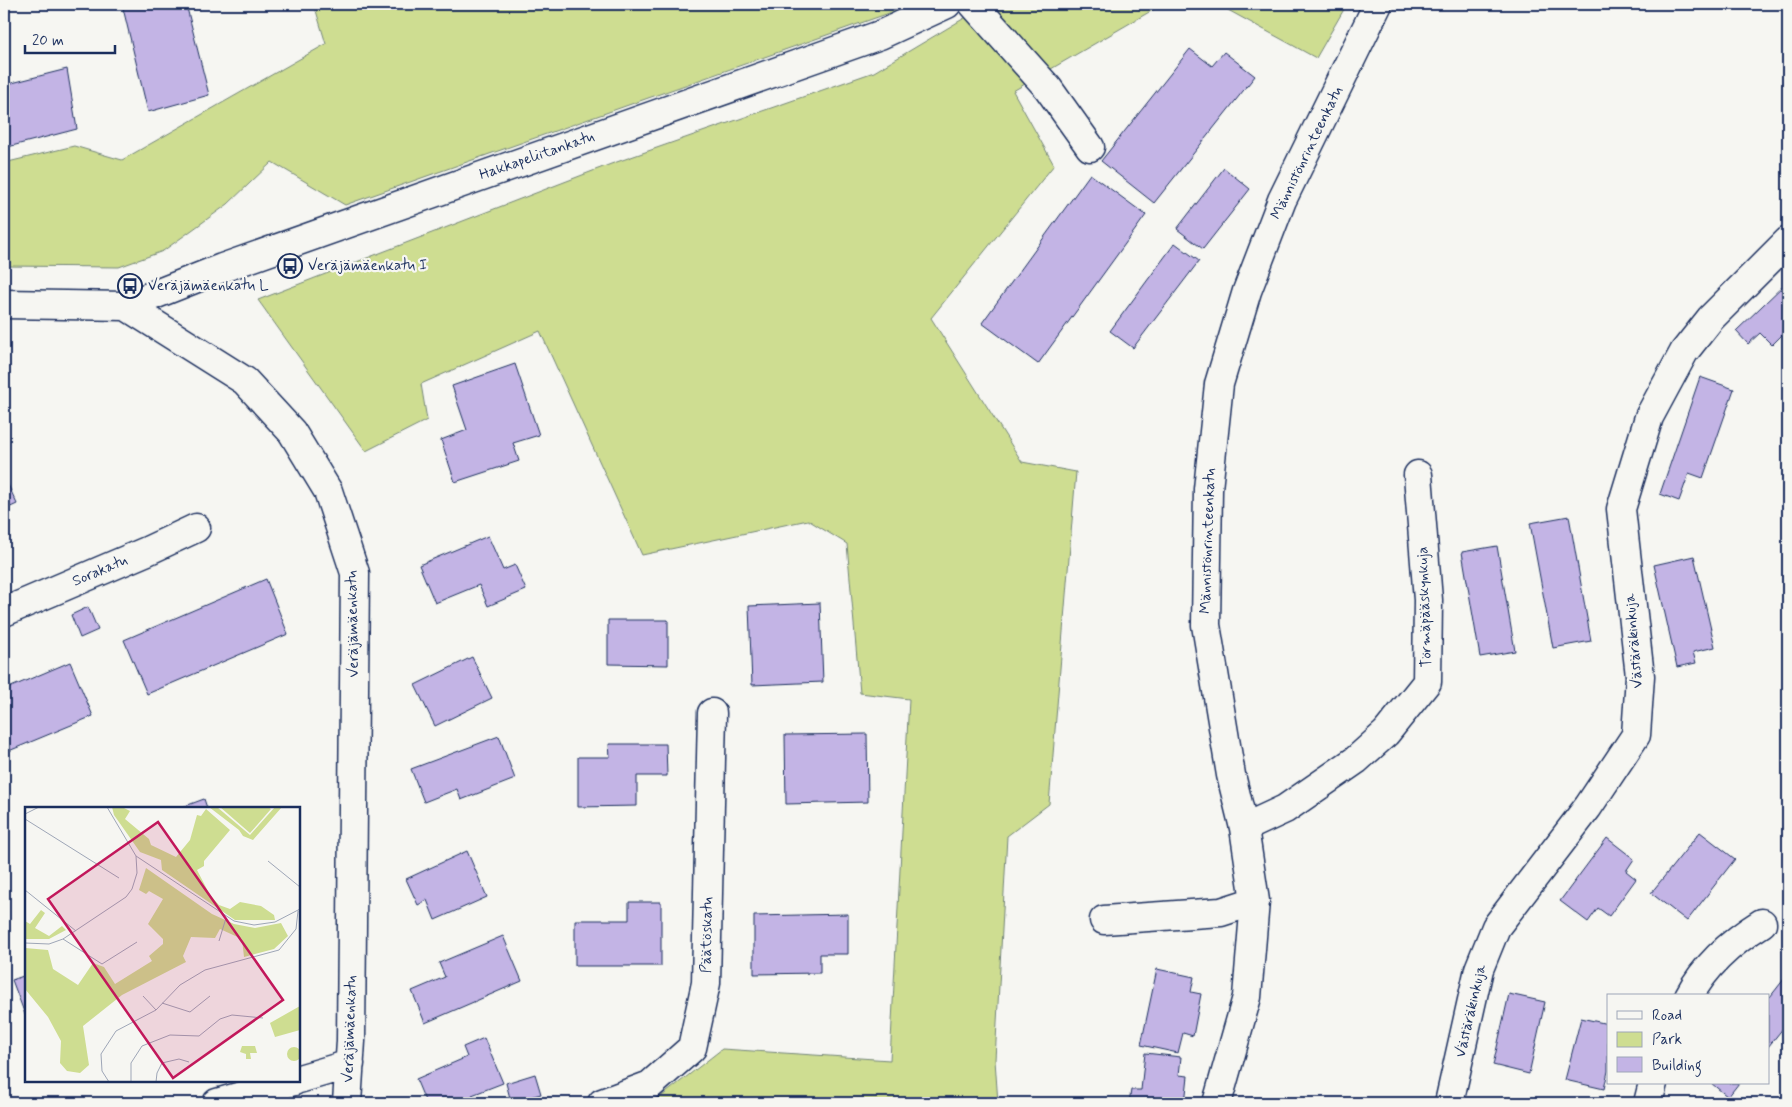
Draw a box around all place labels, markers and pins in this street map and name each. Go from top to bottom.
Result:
bus stop icon: Veräjämäenkatu I [277,253,303,279]
place label: Veräjämäenkatu I [308,256,427,276]
bus stop icon: Veräjämäenkatu L [117,273,143,299]
place label: Veräjämäenkatu L [148,276,269,296]

